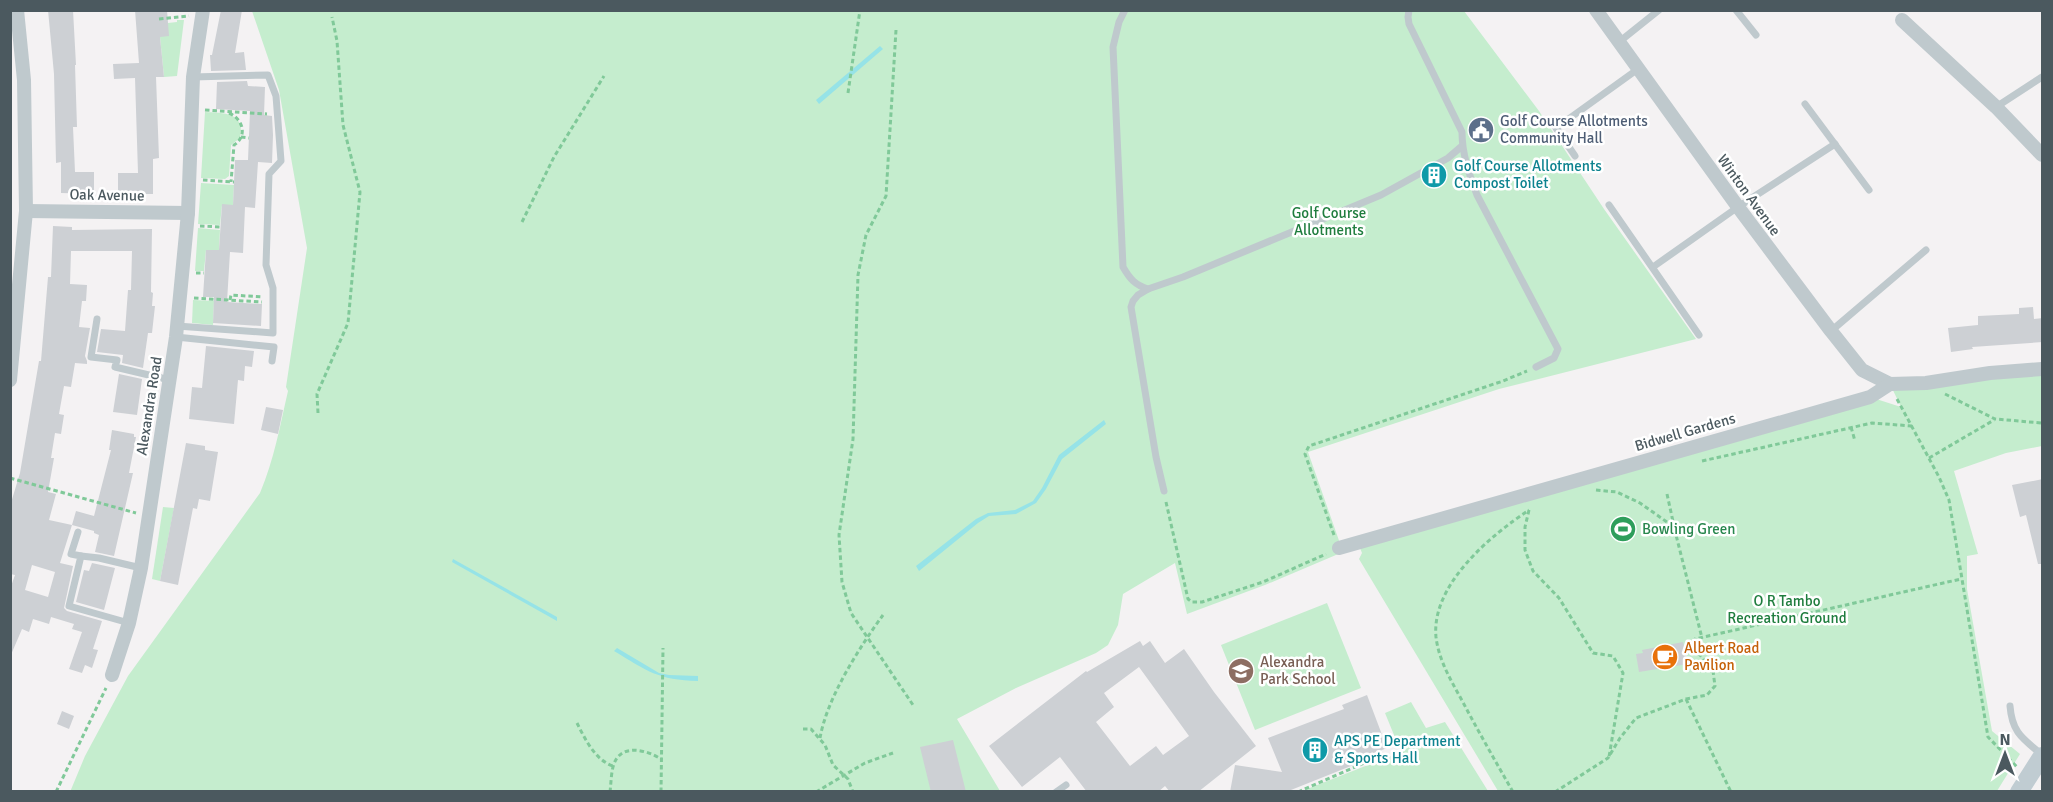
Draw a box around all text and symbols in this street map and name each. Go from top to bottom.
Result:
place label: Golf Course Allotments Community Hall [1500,112,1648,147]
public building icon: Golf Course Allotments Community Hall [1466,115,1496,145]
street label: Winton Avenue [1713,151,1785,239]
place label: Golf Course Allotments Compost Toilet [1454,157,1602,192]
building icon: Golf Course Allotments Compost Toilet [1419,160,1449,190]
street label: Oak Avenue [69,185,145,205]
park label: Golf Course Allotments [1292,204,1366,239]
street label: Alexandra Road [132,355,166,457]
street label: Bidwell Gardens [1633,409,1738,455]
sports icon: Bowling Green [1608,514,1638,544]
place label: Bowling Green [1642,520,1735,538]
park label: O R Tambo Recreation Ground [1727,592,1847,627]
place label: Albert Road Pavilion [1684,639,1759,674]
cafe icon: Albert Road Pavilion [1650,642,1680,672]
place label: Alexandra Park School [1260,653,1336,688]
school or university icon: Alexandra Park School [1226,656,1256,686]
north arrow [1975,724,2035,784]
text: N [1999,730,2011,750]
place label: APS PE Department & Sports Hall [1334,732,1460,767]
building icon: APS PE Department & Sports Hall [1300,735,1330,765]

